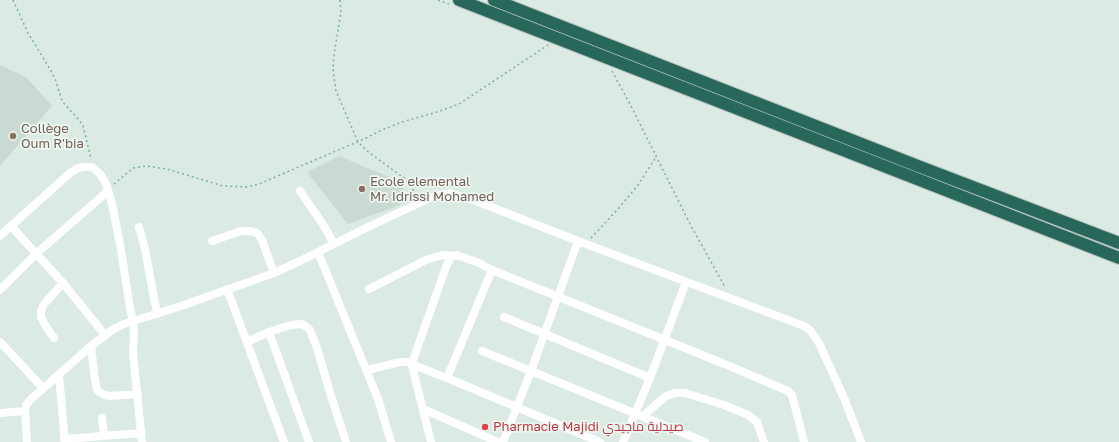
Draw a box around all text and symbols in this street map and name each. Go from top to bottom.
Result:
place label: Collège Oum R'bia [21,121,84,152]
marker: Collège Oum R'bia [8,131,18,141]
place label: Ecole elemental Mr. Idrissi Mohamed [370,174,494,205]
marker: Ecole elemental Mr. Idrissi Mohamed [357,184,367,194]
place label: Pharmacie Majidi صيدلية ماجيدي [493,419,684,435]
marker: Pharmacie Majidi صيدلية ماجيدي [480,422,490,432]

